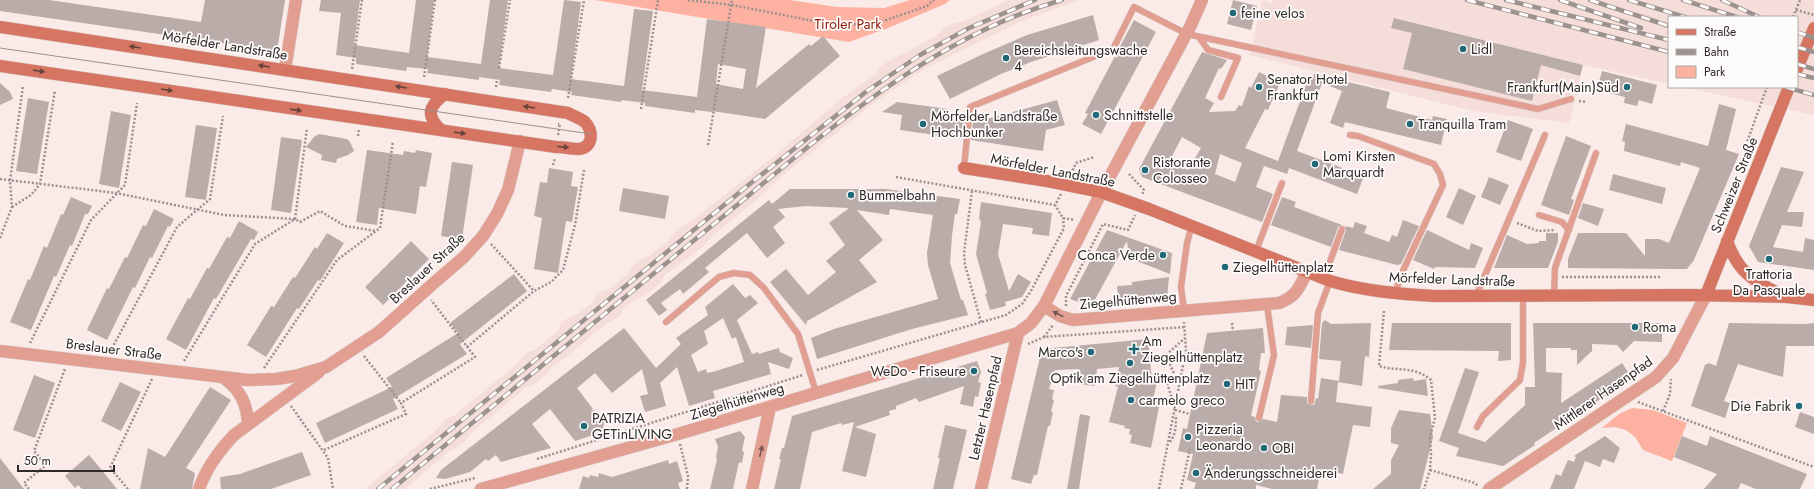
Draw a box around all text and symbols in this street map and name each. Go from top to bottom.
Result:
place label: feine velos [1241,3,1305,23]
marker: feine velos [1228,8,1238,18]
park label: Tiroler Park [815,14,882,34]
legend [1668,16,1798,88]
text: Straße [1704,23,1736,41]
street label: Mörfelder Landstraße [161,25,289,65]
place label: Lidl [1471,39,1492,59]
place label: Bereichsleitungswache 4 [1014,40,1147,76]
text: Bahn [1704,43,1729,61]
one-way arrow [129,44,142,50]
marker: Lidl [1458,44,1468,54]
marker: Bereichsleitungswache 4 [1001,53,1011,63]
one-way arrow [258,63,270,69]
text: Park [1704,63,1726,81]
one-way arrow [33,68,45,74]
place label: Senator Hotel Frankfurt [1267,69,1347,105]
place label: Frankfurt(Main)Süd [1507,77,1619,97]
marker: Senator Hotel Frankfurt [1254,82,1264,92]
marker: Frankfurt(Main)Süd [1622,82,1632,92]
one-way arrow [395,84,407,90]
one-way arrow [161,88,173,94]
one-way arrow [523,104,535,110]
place label: Schnittstelle [1104,105,1173,125]
place label: Mörfelder Landstraße Hochbunker [931,106,1057,142]
one-way arrow [290,107,302,113]
marker: Schnittstelle [1091,110,1101,120]
place label: Tranquilla Tram [1418,114,1506,134]
marker: Mörfelder Landstraße Hochbunker [918,119,928,129]
marker: Tranquilla Tram [1405,119,1415,129]
one-way arrow [453,130,466,136]
street label: Schweizer Straße [1706,134,1762,236]
one-way arrow [557,144,570,151]
place label: Lomi Kirsten Marquardt [1323,146,1396,182]
street label: Mörfelder Landstraße [989,148,1117,192]
place label: Ristorante Colosseo [1153,152,1211,188]
marker: Lomi Kirsten Marquardt [1310,159,1320,169]
marker: Ristorante Colosseo [1140,165,1150,175]
place label: Bummelbahn [859,185,936,205]
marker: Bummelbahn [846,190,856,200]
street label: Breslauer Straße [385,228,469,308]
place label: Conca Verde [1077,245,1155,265]
marker: Conca Verde [1158,250,1168,260]
marker: Trattoria Da Pasquale [1764,254,1774,264]
place label: Ziegelhüttenplatz [1233,257,1334,277]
marker: Ziegelhüttenplatz [1220,262,1230,272]
place label: Trattoria Da Pasquale [1733,264,1805,300]
street label: Mörfelder Landstraße [1388,267,1516,291]
street label: Ziegelhüttenweg [1079,286,1177,314]
one-way arrow [1052,311,1063,318]
place label: Roma [1643,317,1676,337]
marker: Roma [1630,322,1640,332]
place label: Am Ziegelhüttenplatz [1142,331,1243,367]
street label: Breslauer Straße [65,333,163,365]
place label: Marco's [1038,342,1083,362]
marker: Am Ziegelhüttenplatz [1129,344,1139,354]
marker: Marco's [1086,347,1096,357]
street label: Mittlerer Hasenpfad [1550,351,1656,435]
street label: Letzter Hasenpfad [963,354,1007,462]
marker: Optik am Ziegelhüttenplatz [1125,358,1135,368]
place label: WeDo - Friseure [870,361,966,381]
marker: WeDo - Friseure [969,366,979,376]
place label: Optik am Ziegelhüttenplatz [1051,368,1210,388]
place label: HIT [1235,374,1255,394]
street label: Ziegelhüttenweg [688,377,786,425]
marker: HIT [1222,379,1232,389]
place label: carmelo greco [1139,390,1225,410]
marker: carmelo greco [1126,395,1136,405]
place label: Die Fabrik [1731,396,1792,416]
marker: Die Fabrik [1794,401,1804,411]
place label: PATRIZIA GETinLIVING [592,408,672,444]
place label: Pizzeria Leonardo [1196,419,1252,455]
marker: PATRIZIA GETinLIVING [579,421,589,431]
marker: Pizzeria Leonardo [1183,432,1193,442]
place label: OBI [1272,438,1294,458]
marker: OBI [1259,443,1269,453]
one-way arrow [758,445,764,457]
scale bar [18,447,114,473]
text: 50 m [24,452,51,470]
place label: Änderungsschneiderei [1204,463,1337,483]
marker: Änderungsschneiderei [1191,468,1201,478]

